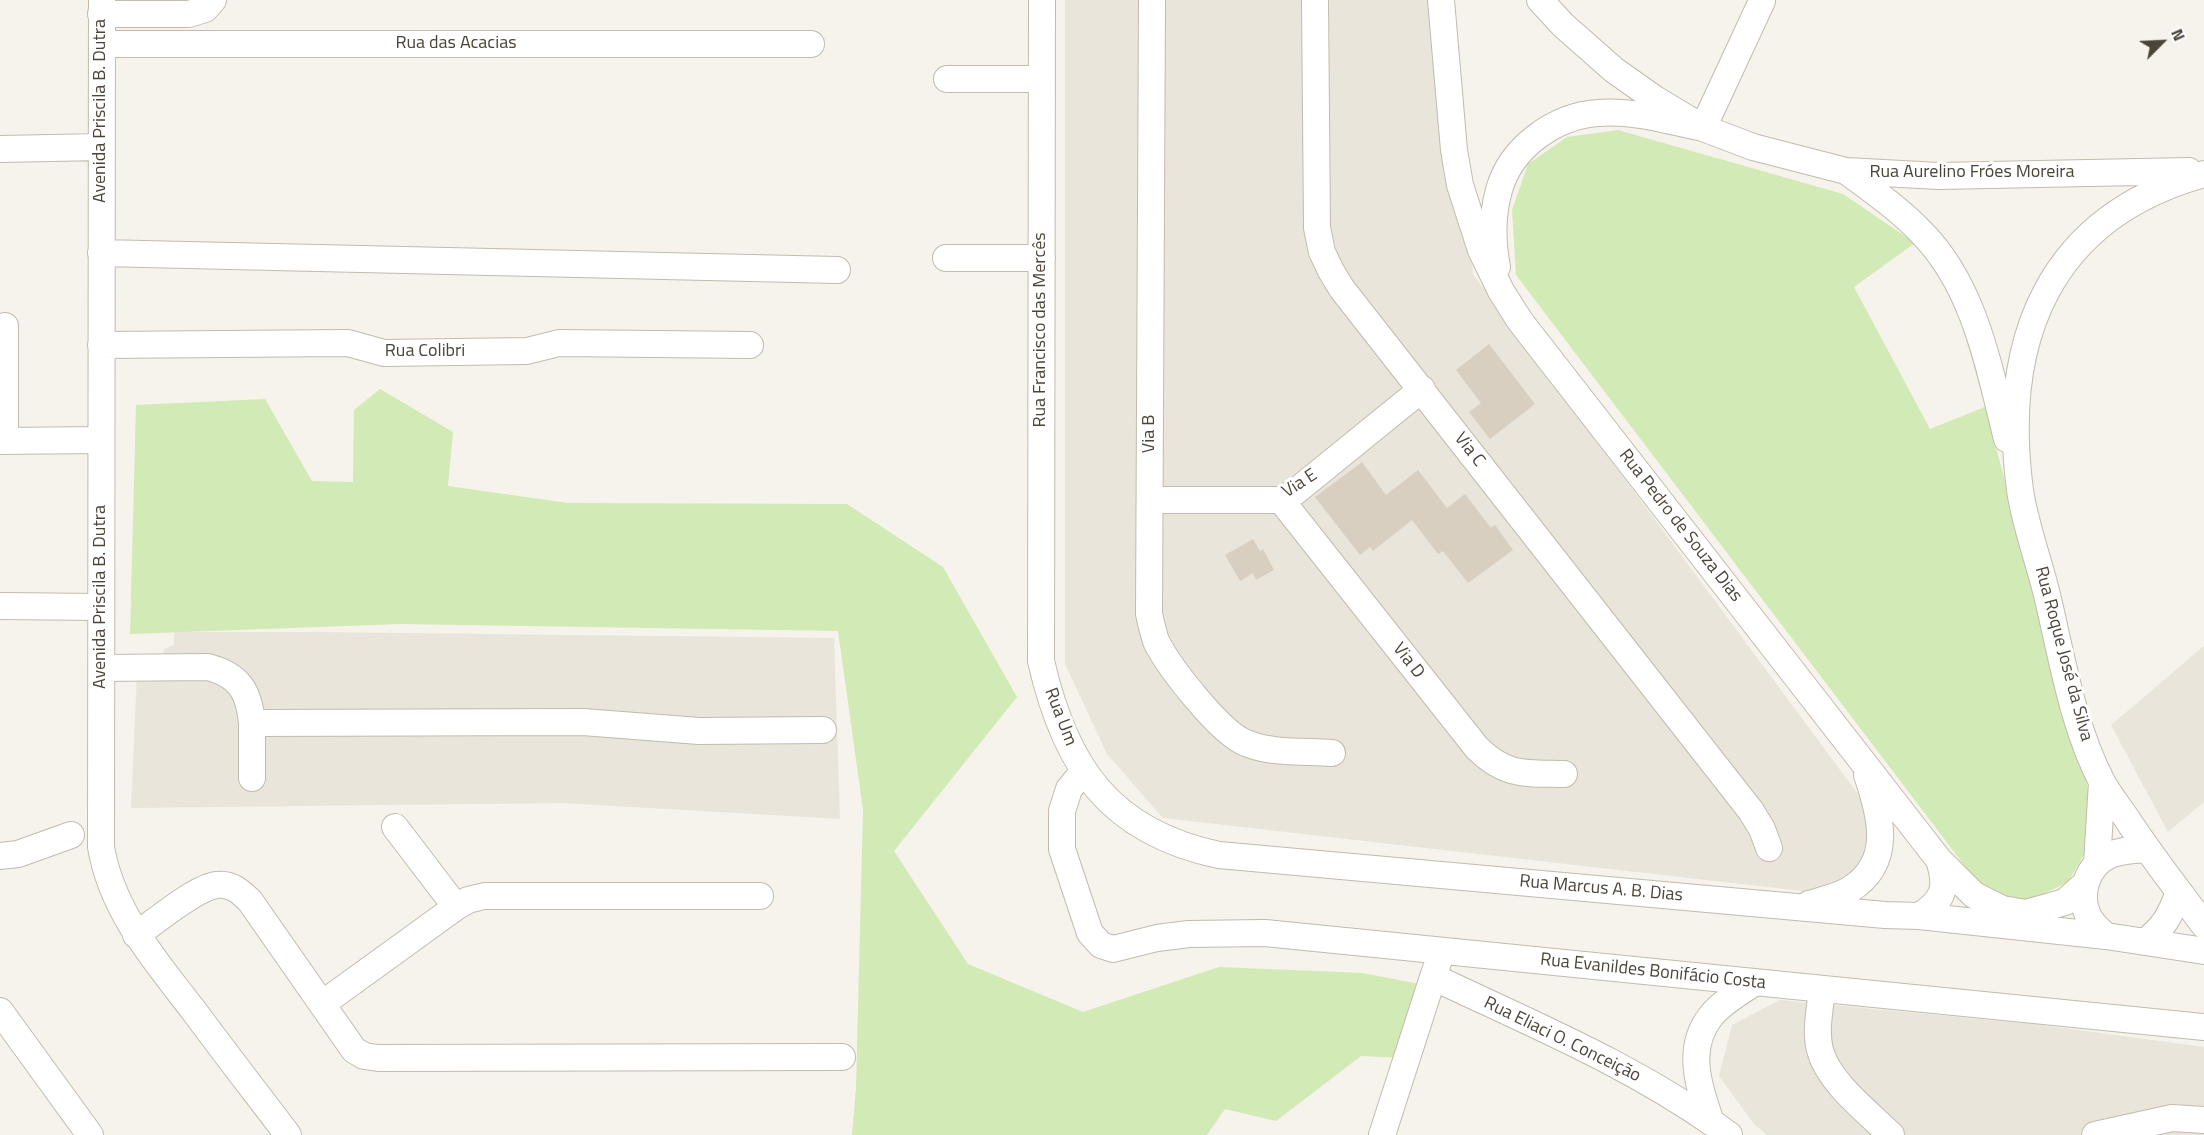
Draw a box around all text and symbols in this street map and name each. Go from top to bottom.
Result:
north arrow [2132,12,2192,72]
street label: Avenida Priscila B. Dutra [90,19,112,203]
text: N [2165,25,2192,45]
street label: Rua das Acacias [395,33,517,55]
street label: Rua Aurelino Fróes Moreira [1869,162,2075,184]
street label: Rua Francisco das Mercês [1030,232,1052,428]
street label: Rua Colibri [385,341,465,363]
street label: Via B [1139,415,1161,453]
street label: Via C [1449,429,1489,471]
street label: Rua Pedro de Souza Dias [1614,445,1746,607]
street label: Via E [1278,465,1322,503]
street label: Avenida Priscila B. Dutra [90,505,112,689]
street label: Rua Roque José da Silva [2029,564,2097,744]
street label: Via D [1387,639,1429,683]
street label: Rua Um [1039,685,1081,749]
street label: Rua Marcus A. B. Dias [1518,871,1684,907]
street label: Rua Evanildes Bonifácio Costa [1539,949,1767,995]
street label: Rua Eliaci O. Conceição [1480,993,1644,1087]

